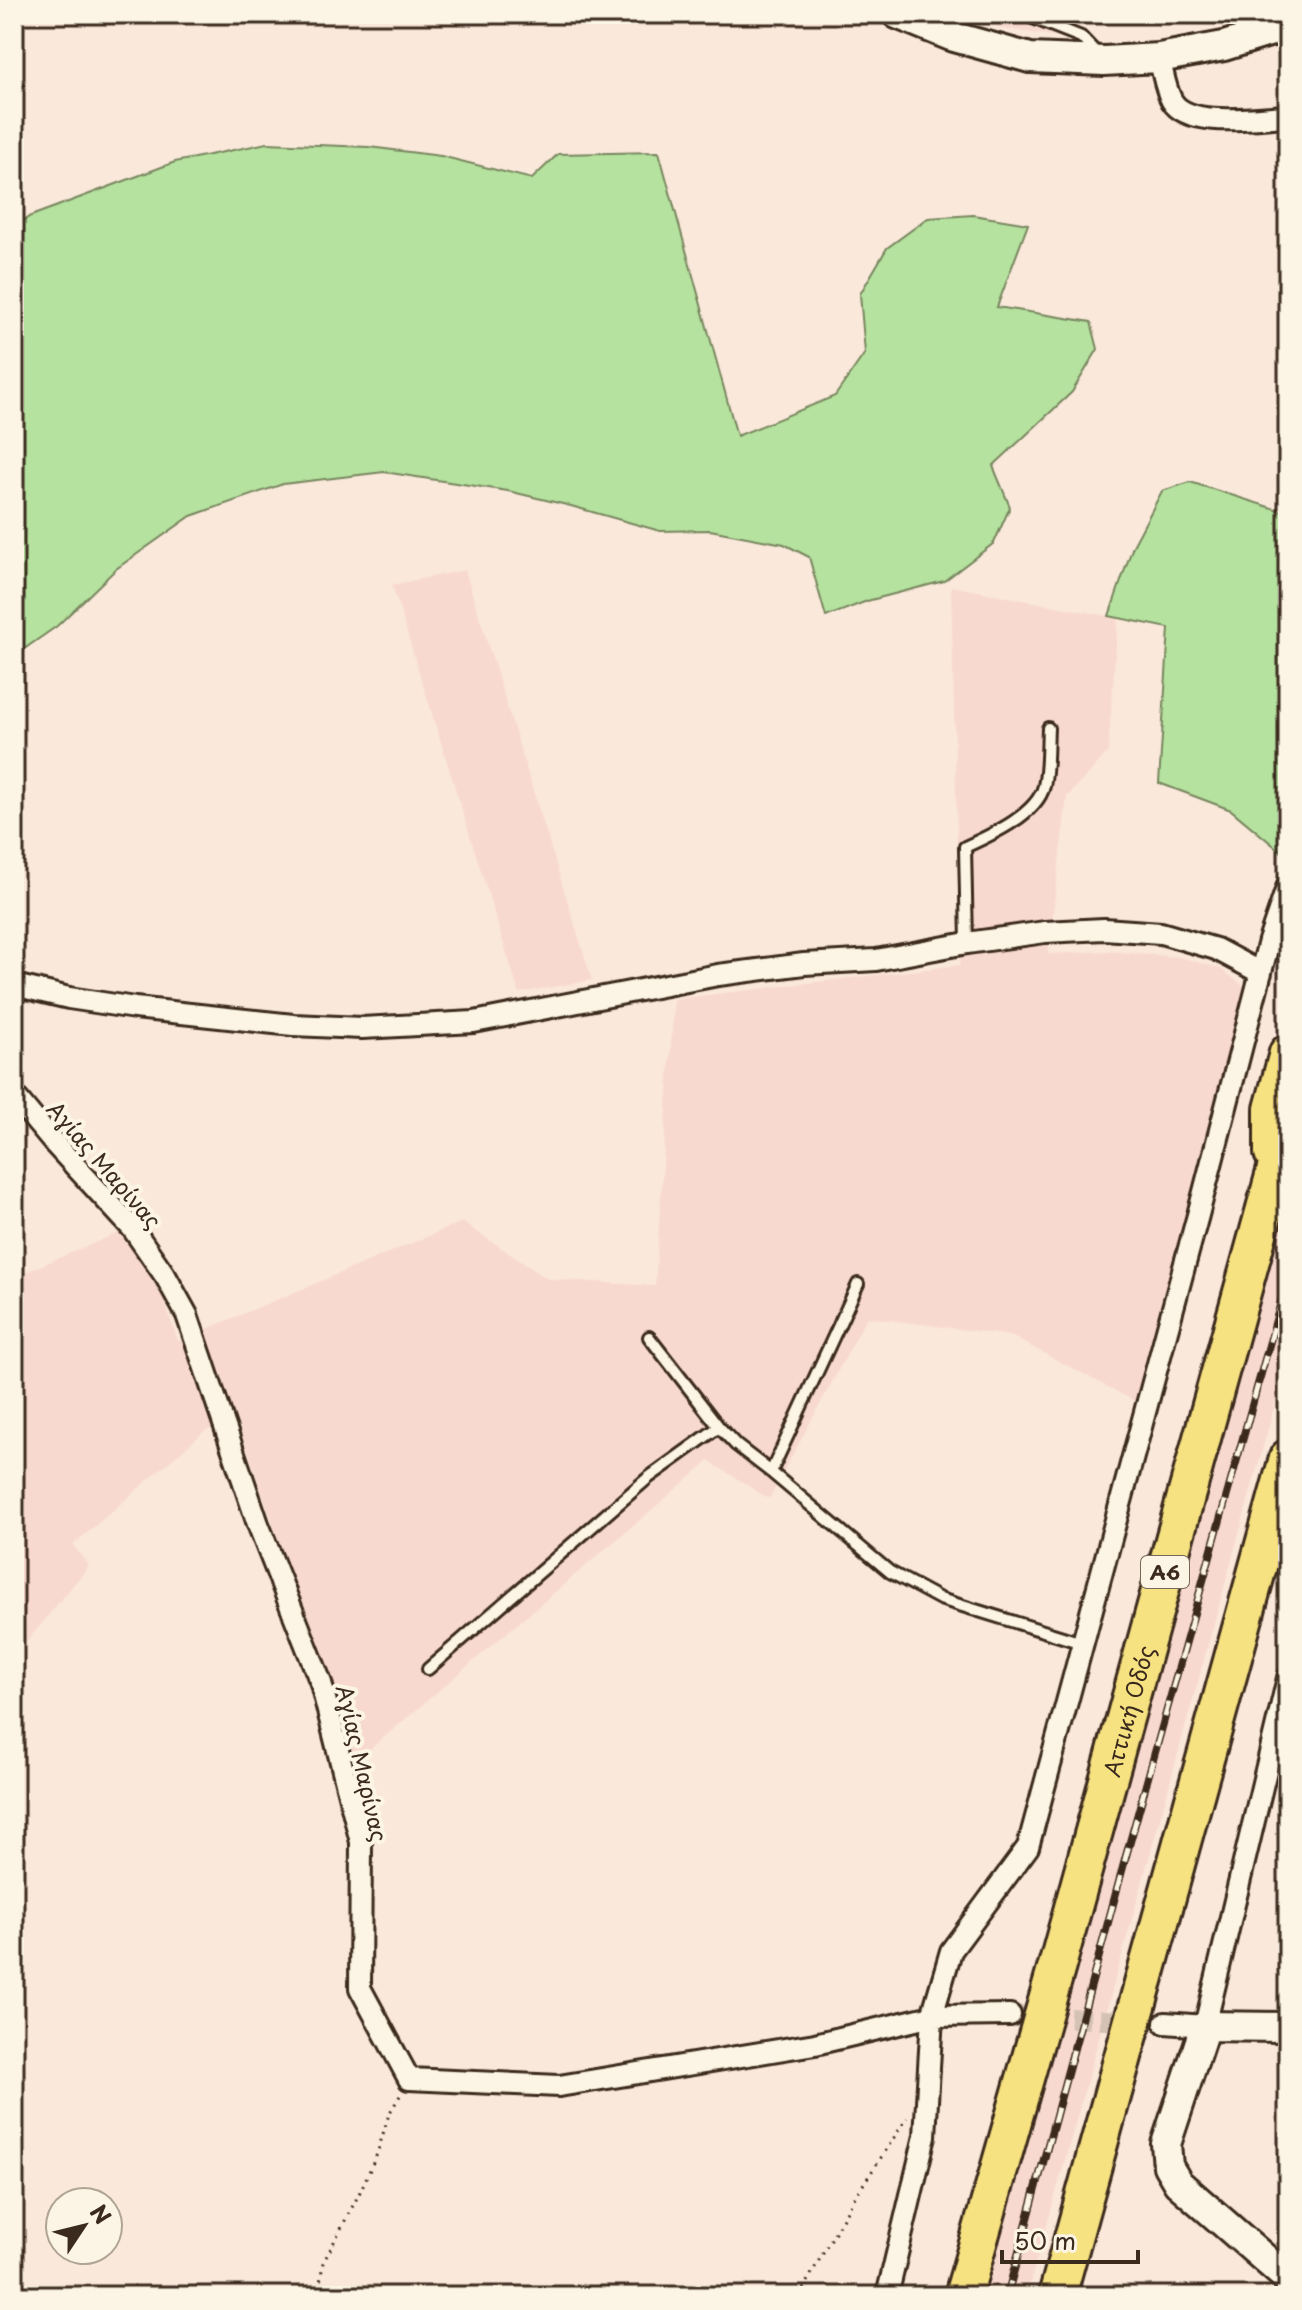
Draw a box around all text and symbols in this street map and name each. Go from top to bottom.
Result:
street label: Αγίας Μαρίνας [40,1093,170,1235]
road number: Α6 [1141,1556,1189,1588]
street label: Αττική Οδός [1093,1641,1161,1780]
street label: Αγίας Μαρίνας [329,1681,397,1845]
north arrow [44,2186,124,2266]
text: N [83,2197,120,2230]
scale bar [1002,2214,1138,2264]
text: 50 m [1014,2222,1076,2258]

